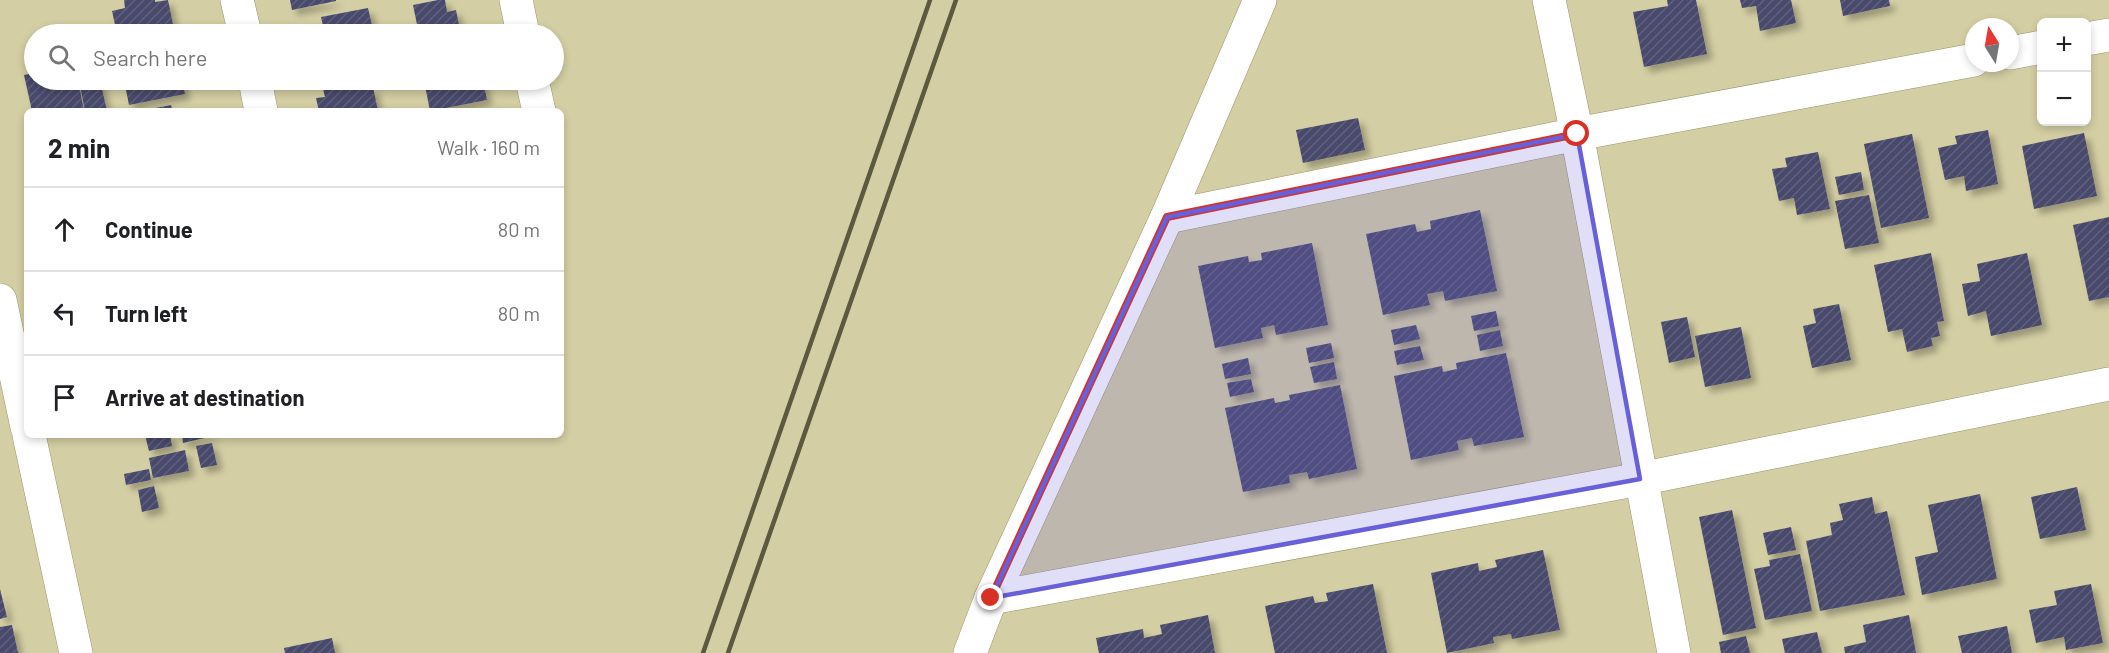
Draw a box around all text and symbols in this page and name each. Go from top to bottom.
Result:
north arrow [1965,18,2019,72]
map controls [2037,18,2091,126]
button: + [2037,18,2091,72]
search box [24,24,564,90]
icon: search [45,41,78,74]
text: Search here [93,44,207,70]
button: − [2037,72,2091,126]
route start [1563,120,1589,146]
text: 2 min [48,132,110,163]
text: Walk · 160 m [437,135,540,159]
icon: ahead [48,213,81,246]
text: Continue [105,216,193,242]
text: 80 m [498,217,540,241]
icon: left [48,297,81,330]
text: Turn left [105,300,188,326]
text: 80 m [498,301,540,325]
icon: arrive [48,381,81,414]
text: Arrive at destination [105,384,304,410]
route end [977,584,1003,610]

